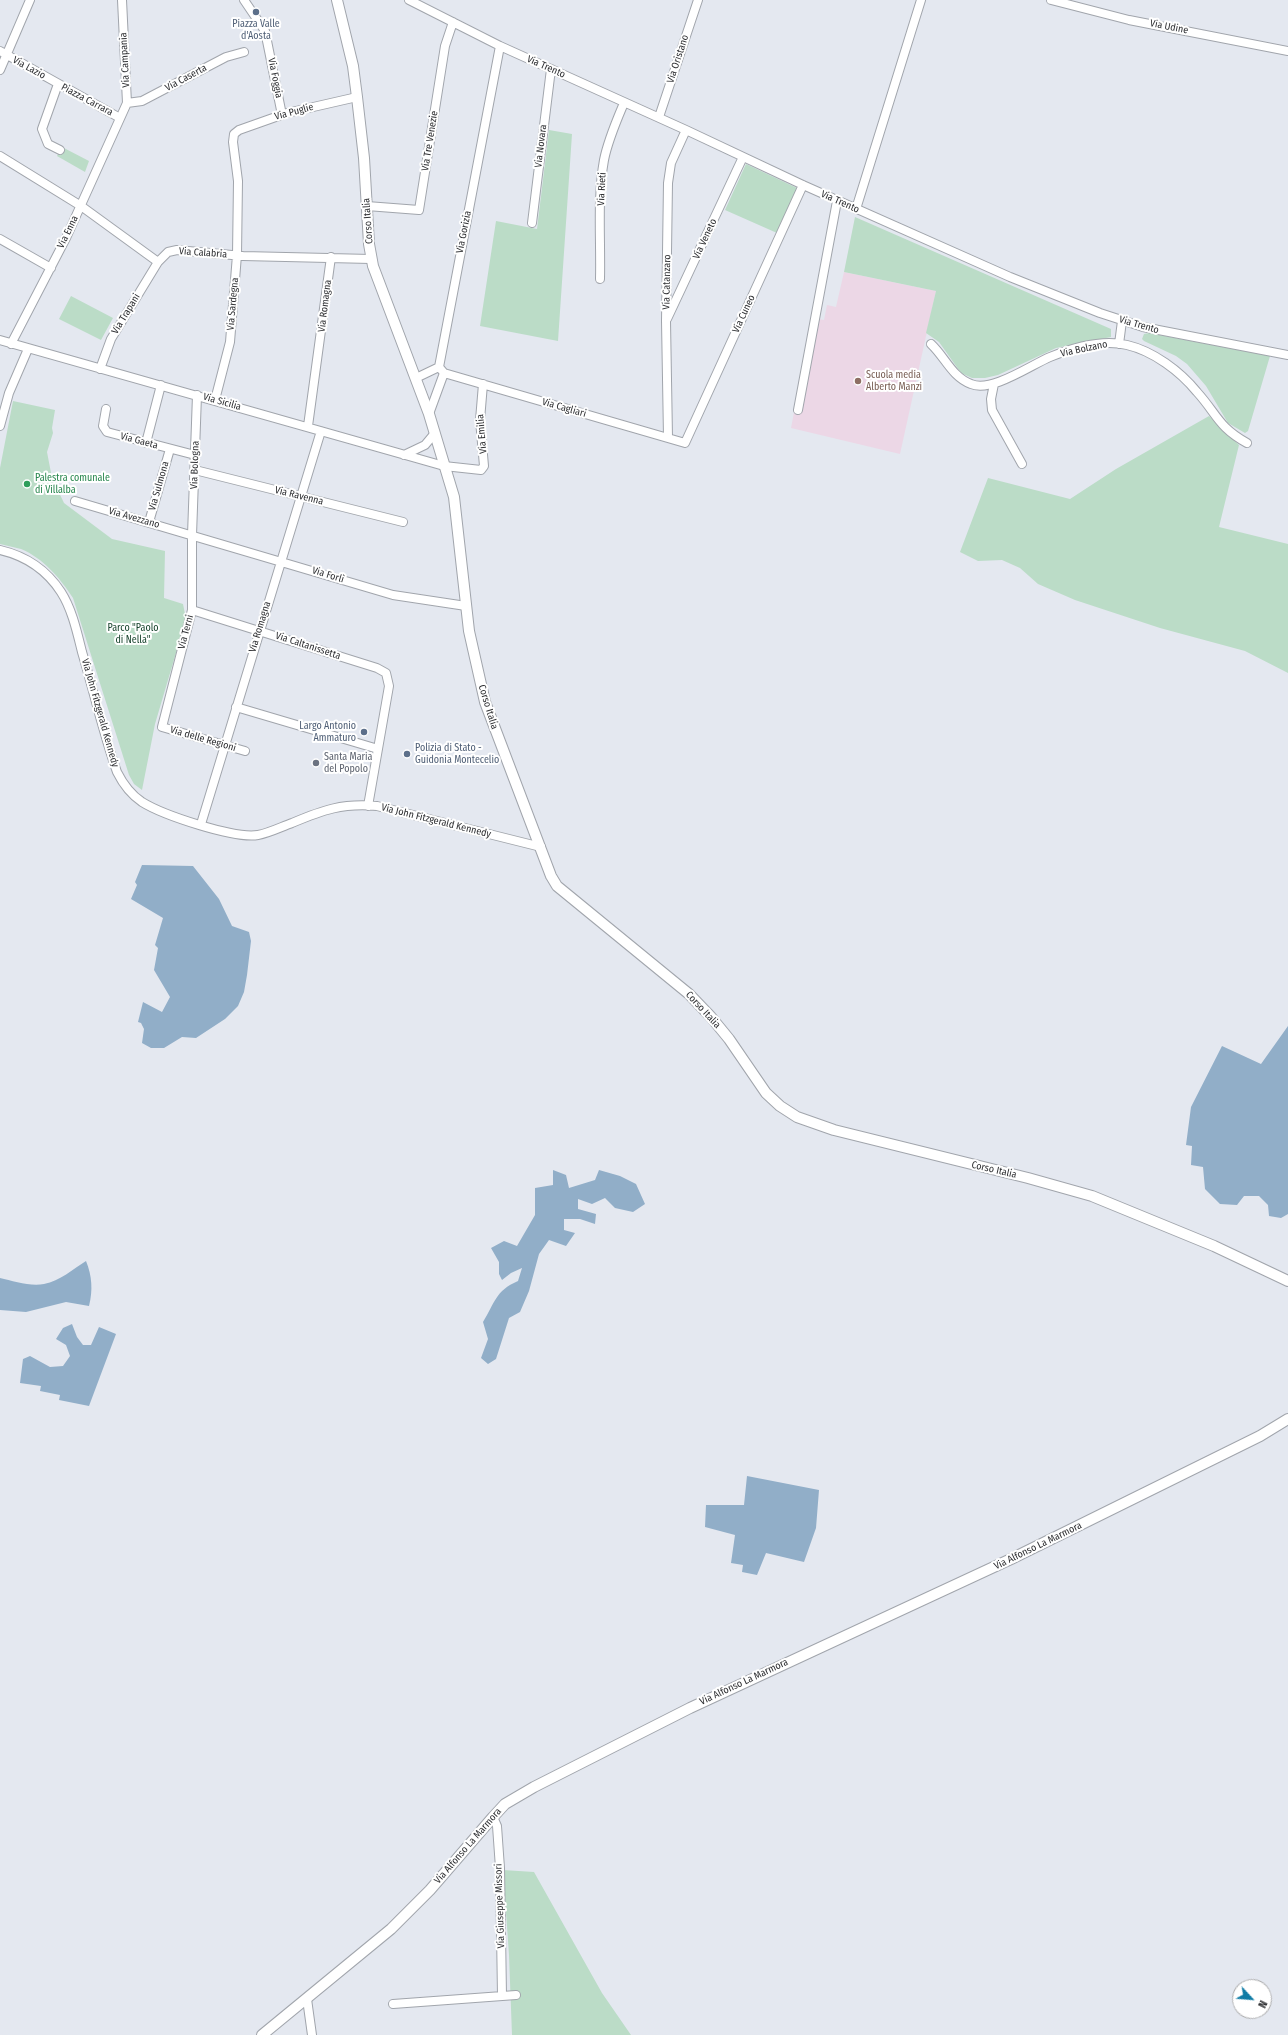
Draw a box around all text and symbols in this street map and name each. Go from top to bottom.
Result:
marker: Piazza Valle d'Aosta [251,7,261,17]
street label: Via Udine [1149,17,1189,37]
place label: Piazza Valle d'Aosta [232,18,280,42]
street label: Via Campania [118,32,132,88]
street label: Via Oristano [665,33,691,85]
street label: Via Trento [525,53,567,81]
street label: Via Lazio [10,54,48,82]
street label: Via Foggia [265,57,285,99]
street label: Via Caserta [163,62,209,94]
street label: Piazza Carrara [59,81,115,119]
street label: Via Puglie [273,101,315,123]
street label: Via Tre Venezie [419,110,441,172]
street label: Via Novara [532,124,550,168]
street label: Via Rieti [595,172,609,206]
street label: Via Trento [819,188,861,216]
street label: Corso Italia [360,198,376,244]
street label: Via Gorizia [454,210,474,254]
street label: Via Enna [55,214,81,250]
street label: Via Veneto [690,217,720,261]
street label: Via Calabria [178,245,228,261]
street label: Via Catanzaro [661,254,673,310]
street label: Via Sardegna [225,277,241,331]
street label: Via Romagna [316,279,334,333]
street label: Via Trapani [109,292,143,336]
street label: Via Cuneo [730,293,758,335]
street label: Via Trento [1118,314,1160,336]
street label: Via Bolzano [1059,338,1109,360]
place label: Scuola media Alberto Manzi [866,369,922,392]
marker: Scuola media Alberto Manzi [853,376,863,386]
street label: Via Sicilia [202,391,242,413]
street label: Via Cagliari [541,396,587,420]
street label: Via Emilia [474,414,490,454]
street label: Via Gaeta [119,430,159,452]
street label: Via Bologna [188,441,202,489]
street label: Via Sulmona [146,460,172,512]
place label: Palestra comunale di Villalba [35,472,110,496]
marker: Palestra comunale di Villalba [22,479,32,489]
street label: Via Ravenna [273,484,325,508]
street label: Via Avezzano [107,505,161,531]
street label: Via Forlì [311,564,345,586]
street label: Via Romagna [247,600,273,654]
street label: Via Terni [176,613,196,651]
park label: Parco "Paolo di Nella" [107,622,159,646]
street label: Via Caltanissetta [274,630,342,662]
street label: Via John Fitzgerald Kennedy [79,657,121,769]
street label: Corso Italia [476,683,500,731]
place label: Largo Antonio Ammaturo [299,720,356,744]
street label: Via delle Regioni [169,724,237,754]
marker: Largo Antonio Ammaturo [359,727,369,737]
place label: Polizia di Stato - Guidonia Montecelio [415,742,499,766]
marker: Polizia di Stato - Guidonia Montecelio [402,749,412,759]
place label: Santa Maria del Popolo [324,751,372,774]
marker: Santa Maria del Popolo [311,758,321,768]
street label: Via John Fitzgerald Kennedy [380,802,492,840]
street label: Corso Italia [683,989,723,1031]
street label: Corso Italia [970,1159,1018,1181]
street label: Via Alfonso La Marmora [992,1520,1084,1572]
street label: Via Alfonso La Marmora [698,1656,790,1708]
street label: Via Alfonso La Marmora [432,1806,504,1886]
street label: Via Giuseppe Missori [493,1863,507,1949]
north arrow [1232,1979,1272,2019]
text: N [1255,1998,1270,2010]

